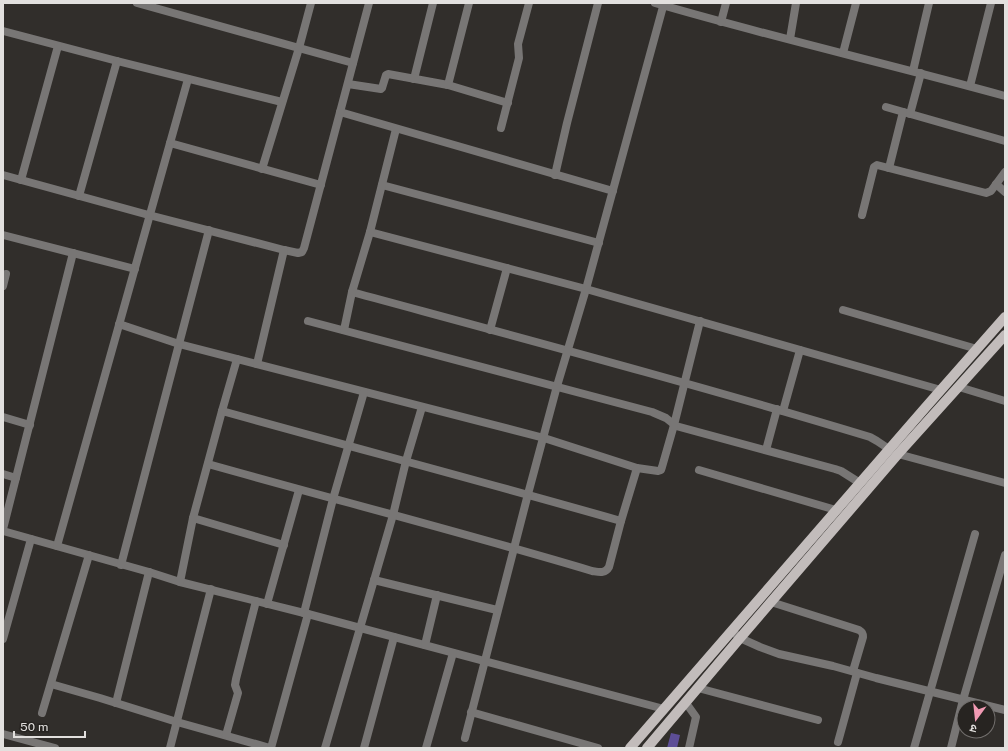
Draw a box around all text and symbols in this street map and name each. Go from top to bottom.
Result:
north arrow [956,699,996,739]
scale bar [14,713,85,739]
text: 50 m [20,720,48,734]
text: उ [968,722,978,735]

